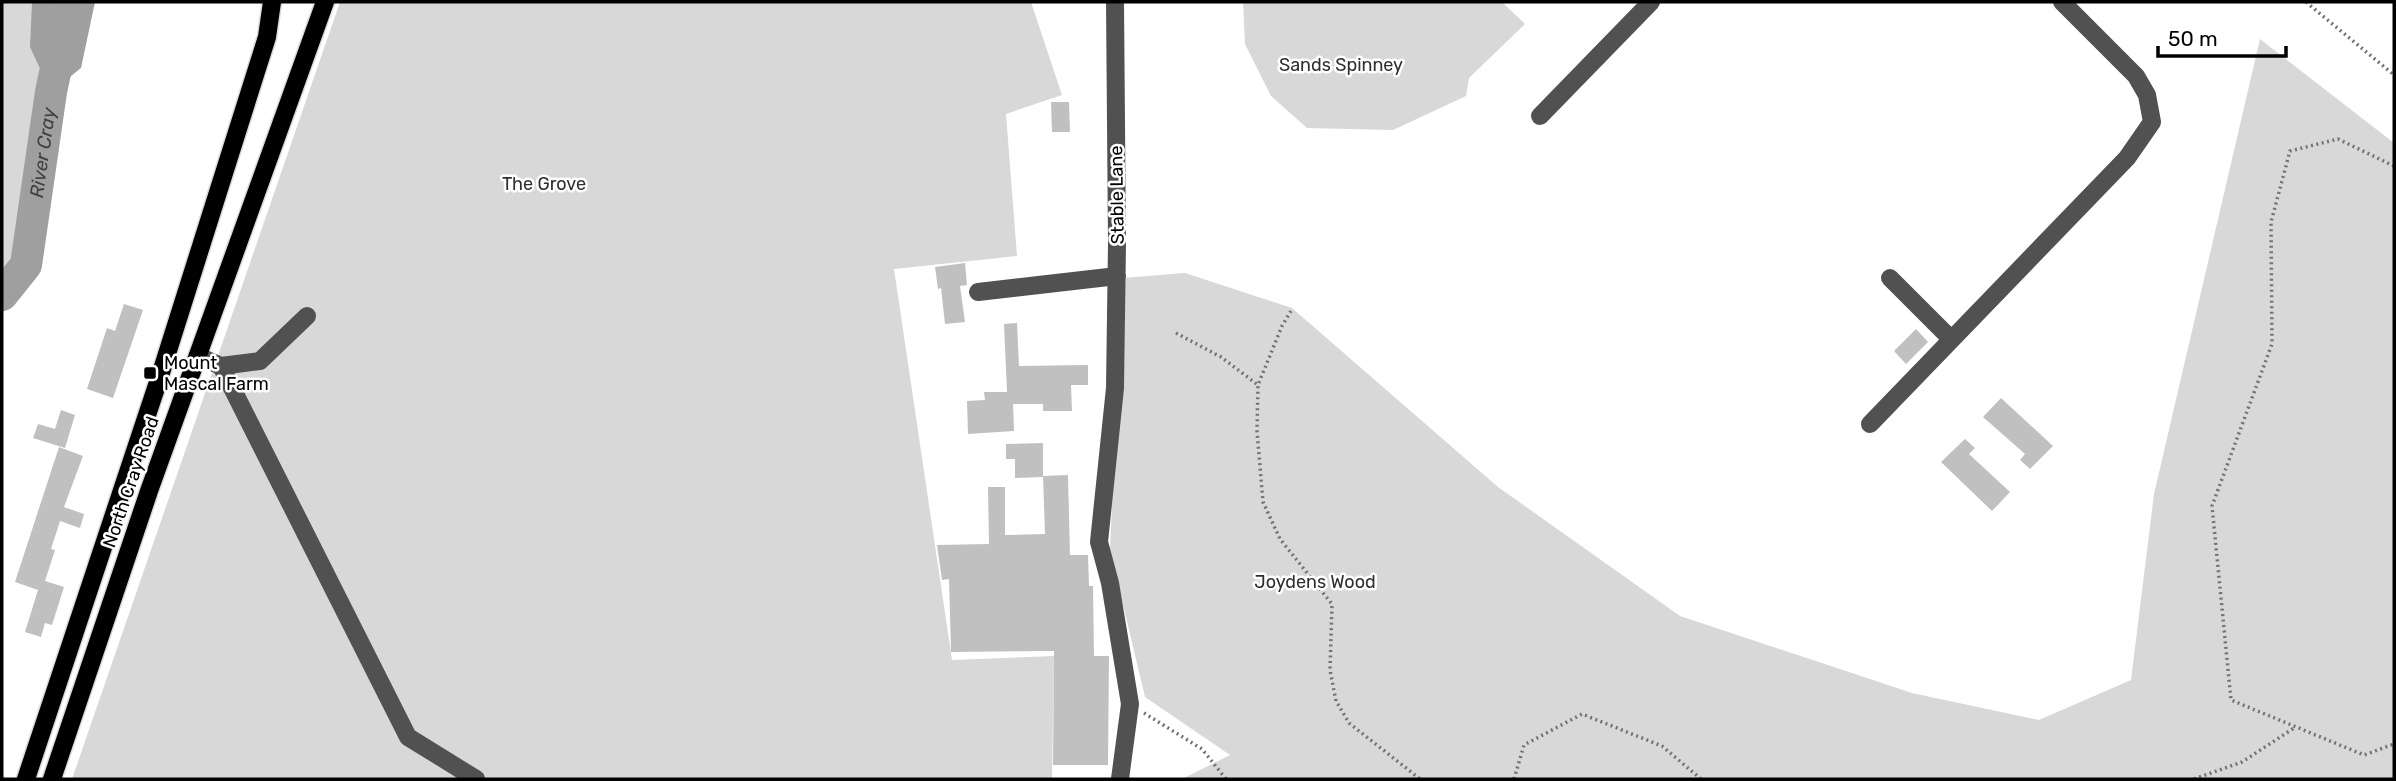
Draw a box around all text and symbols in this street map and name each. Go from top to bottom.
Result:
scale bar [2158,14,2286,58]
text: 50 m [2168,26,2218,51]
park label: Sands Spinney [1279,54,1403,76]
water label: River Cray [25,106,61,199]
street label: Stable Lane [1105,145,1129,245]
park label: The Grove [502,173,586,195]
place label: Mount Mascal Farm [164,352,269,395]
marker: Mount Mascal Farm [142,365,158,381]
street label: North Cray Road [98,414,164,550]
park label: Joydens Wood [1254,571,1376,593]

